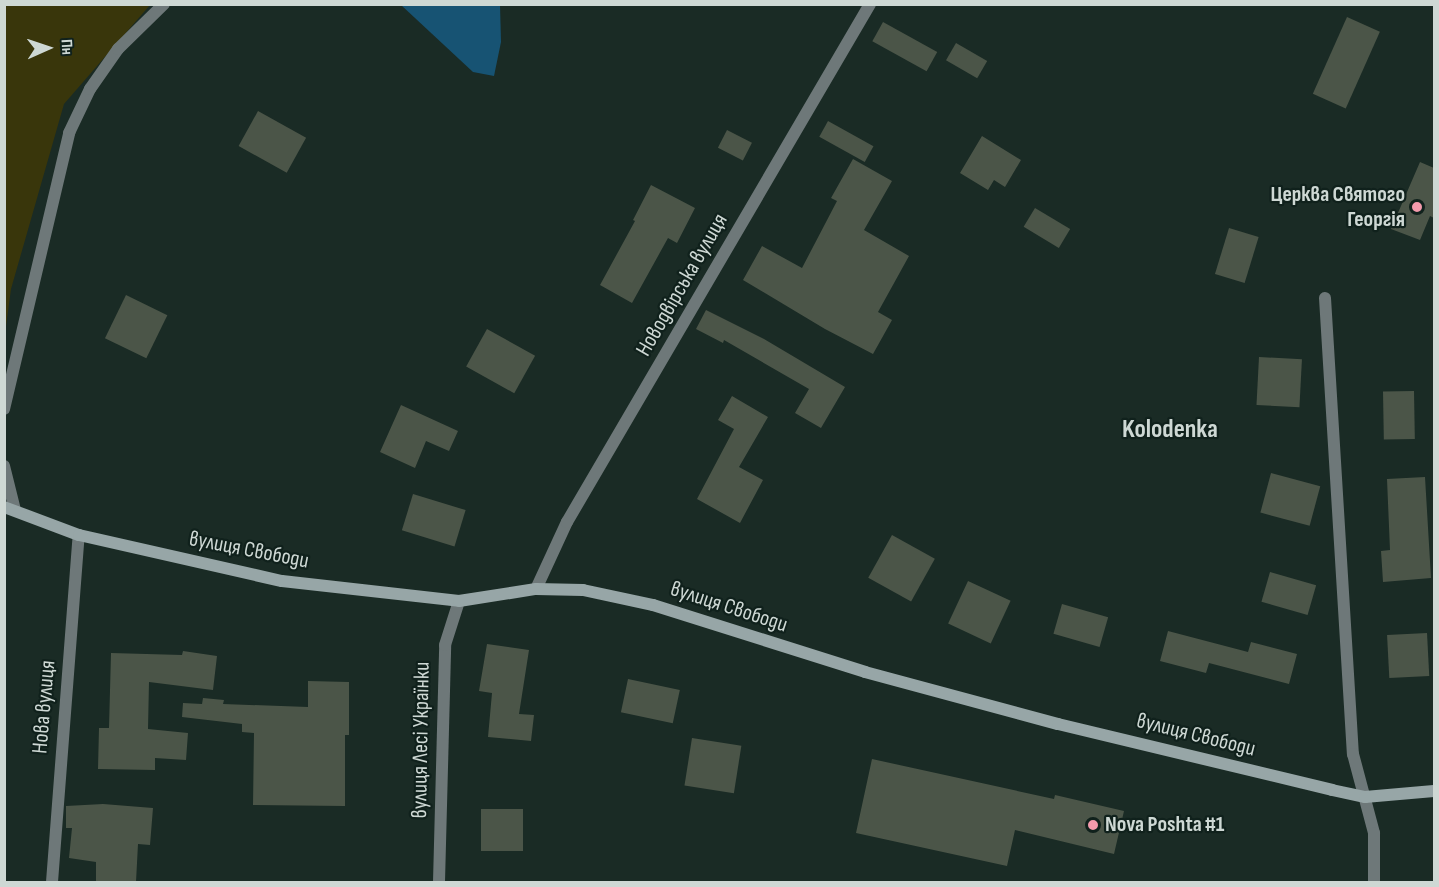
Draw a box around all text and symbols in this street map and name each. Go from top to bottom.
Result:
north arrow [18,18,78,78]
text: Пн [57,39,76,55]
place label: Церква Святого Георгія [1270,181,1405,232]
marker: Церква Святого Георгія [1410,200,1424,214]
street label: Новодвірська вулиця [631,209,733,361]
district label: Kolodenka [1122,414,1218,446]
street label: вулиця Свободи [187,525,311,575]
street label: вулиця Свободи [667,576,791,638]
street label: Нова вулиця [27,659,61,755]
street label: вулиця Лесі Українки [406,661,436,819]
street label: вулиця Свободи [1134,708,1258,762]
place label: Nova Poshta #1 [1105,812,1224,838]
marker: Nova Poshta #1 [1086,818,1100,832]

